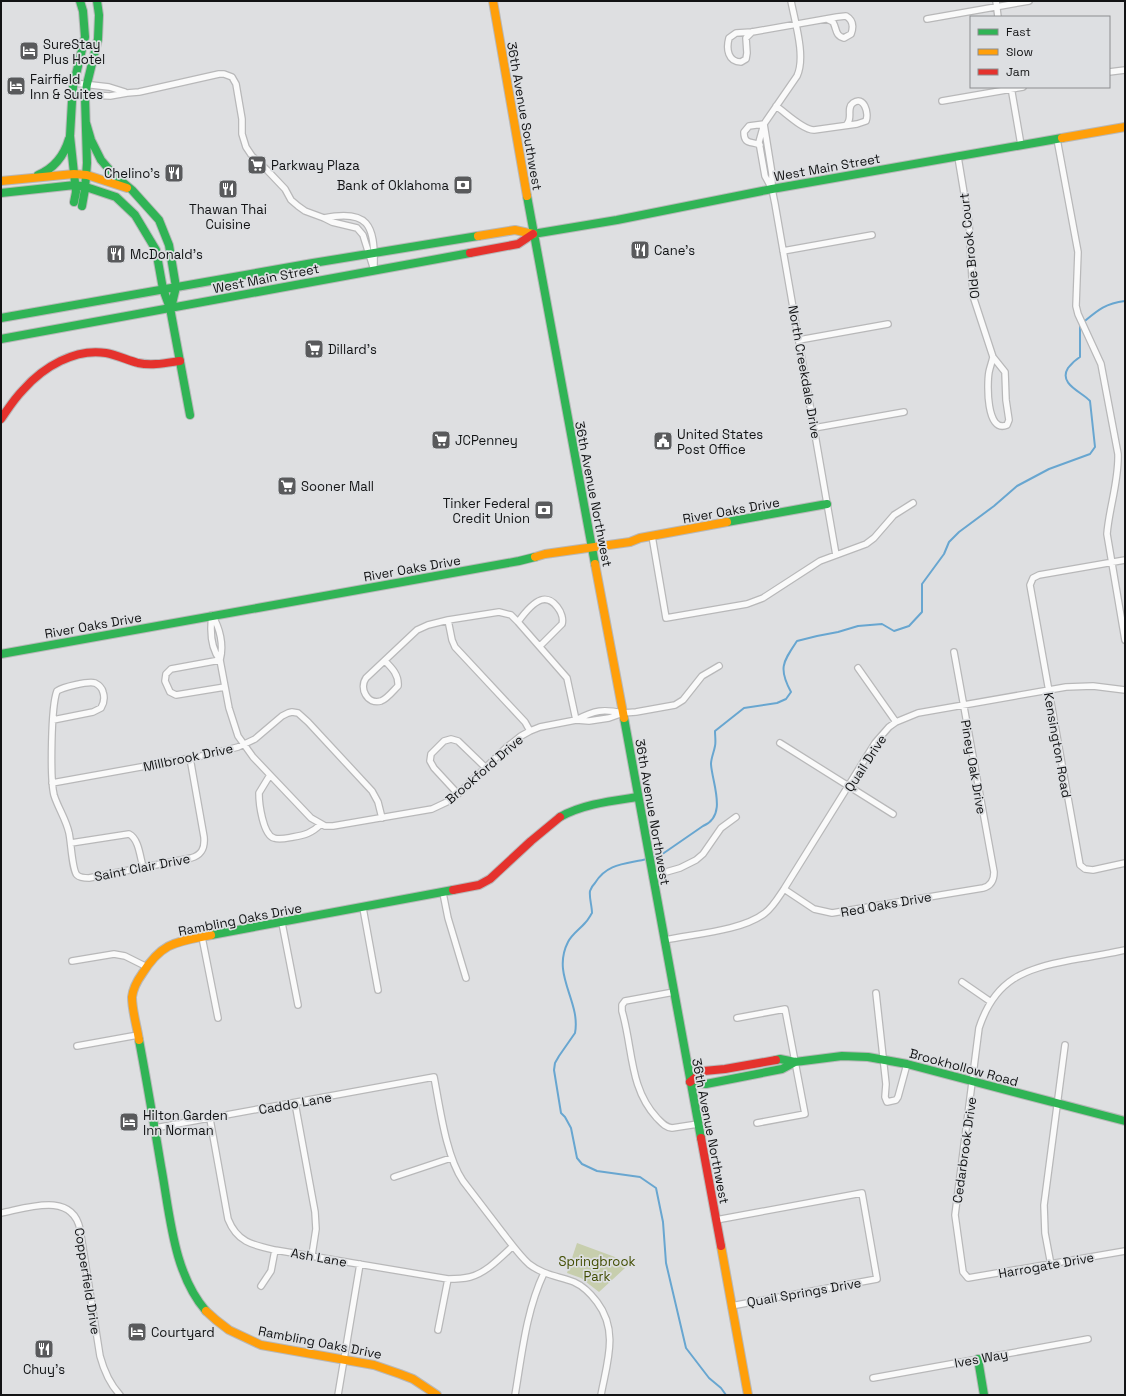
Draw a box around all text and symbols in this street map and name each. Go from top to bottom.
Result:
legend [970,16,1110,88]
text: Fast [1006,24,1031,40]
place label: SureStay Plus Hotel [43,36,105,68]
hotel icon: SureStay Plus Hotel [18,40,40,62]
street label: 36th Avenue Southwest [503,40,546,192]
text: Slow [1006,44,1033,60]
text: Jam [1006,64,1030,80]
place label: Fairfield Inn & Suites [30,71,103,103]
hotel icon: Fairfield Inn & Suites [5,75,27,97]
street label: West Main Street [773,150,882,185]
supermarket icon: Parkway Plaza [246,154,268,176]
place label: Parkway Plaza [271,157,360,174]
restaurant icon: Chelino's [163,162,185,184]
place label: Chelino's [104,165,160,182]
bank icon: Bank of Oklahoma [452,174,474,196]
place label: Bank of Oklahoma [337,177,450,194]
restaurant icon: Thawan Thai Cuisine [217,178,239,200]
street label: Olde Brook Court [955,192,983,300]
place label: Thawan Thai Cuisine [189,201,267,233]
restaurant icon: Cane's [629,239,651,261]
place label: Cane's [654,242,695,259]
restaurant icon: McDonald's [105,243,127,265]
place label: McDonald's [130,246,203,263]
street label: West Main Street [212,260,321,297]
street label: North Creekdale Drive [784,304,825,440]
supermarket icon: Dillard's [303,338,325,360]
place label: Dillard's [328,341,377,358]
street label: 36th Avenue Northwest [571,420,616,569]
place label: United States Post Office [677,426,763,458]
supermarket icon: JCPenney [430,429,452,451]
public building icon: United States Post Office [652,430,674,452]
place label: JCPenney [455,432,518,449]
supermarket icon: Sooner Mall [276,475,298,497]
place label: Sooner Mall [301,478,374,495]
street label: River Oaks Drive [681,494,781,527]
place label: Tinker Federal Credit Union [443,495,530,527]
bank icon: Tinker Federal Credit Union [533,499,555,521]
street label: River Oaks Drive [362,552,462,585]
street label: River Oaks Drive [43,609,143,642]
street label: Kensington Road [1040,691,1075,799]
street label: Piney Oak Drive [957,719,990,816]
street label: Brookford Drive [442,731,527,808]
street label: Quail Drive [841,731,890,795]
street label: 36th Avenue Northwest [631,738,674,887]
street label: Millbrook Drive [142,740,235,775]
street label: Saint Clair Drive [93,850,191,885]
street label: Red Oaks Drive [839,888,933,921]
street label: Rambling Oaks Drive [177,899,303,940]
street label: Brookhollow Road [907,1045,1020,1090]
street label: 36th Avenue Northwest [688,1057,733,1206]
street label: Caddo Lane [257,1089,333,1118]
street label: Cedarbrook Drive [949,1096,980,1204]
place label: Hilton Garden Inn Norman [143,1107,228,1139]
hotel icon: Hilton Garden Inn Norman [118,1111,140,1133]
street label: Copperfield Drive [71,1226,104,1336]
street label: Ash Lane [290,1244,348,1271]
street label: Harrogate Drive [997,1249,1095,1282]
park label: Springbrook Park [559,1253,635,1285]
street label: Quail Springs Drive [746,1274,863,1311]
hotel icon: Courtyard [126,1321,148,1343]
street label: Rambling Oaks Drive [257,1322,383,1363]
place label: Courtyard [151,1324,215,1341]
restaurant icon: Chuy's [33,1338,55,1360]
street label: Ives Way [953,1345,1009,1372]
place label: Chuy's [23,1361,65,1378]

